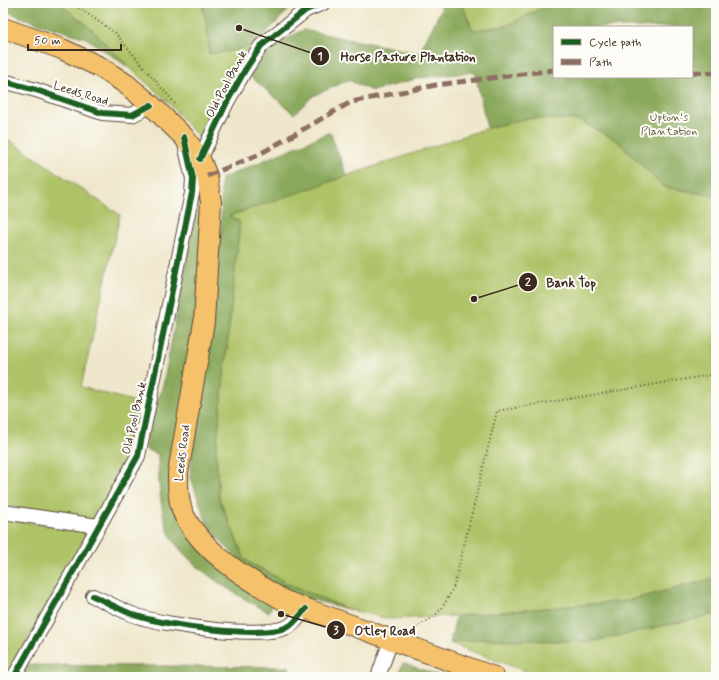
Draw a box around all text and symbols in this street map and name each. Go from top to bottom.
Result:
scale bar [28,26,121,52]
legend [553,26,693,78]
text: 50 m [34,33,61,49]
text: Cycle path [589,35,641,51]
callout: Horse Pasture Plantation [310,44,485,69]
street label: Old Pool Bank [202,48,251,121]
text: 1 [317,49,323,65]
text: Horse Pasture Plantation [340,49,476,66]
text: Path [589,55,612,71]
street label: Leeds Road [51,78,110,110]
park label: Upton's Plantation [641,110,697,140]
callout: Bank Top [518,270,604,295]
text: 2 [525,275,531,291]
text: Bank Top [546,275,596,292]
street label: Old Pool Bank [119,380,151,456]
street label: Leeds Road [172,424,194,482]
callout: Otley Road [326,617,423,642]
text: 3 [333,623,339,639]
text: Otley Road [354,623,416,640]

